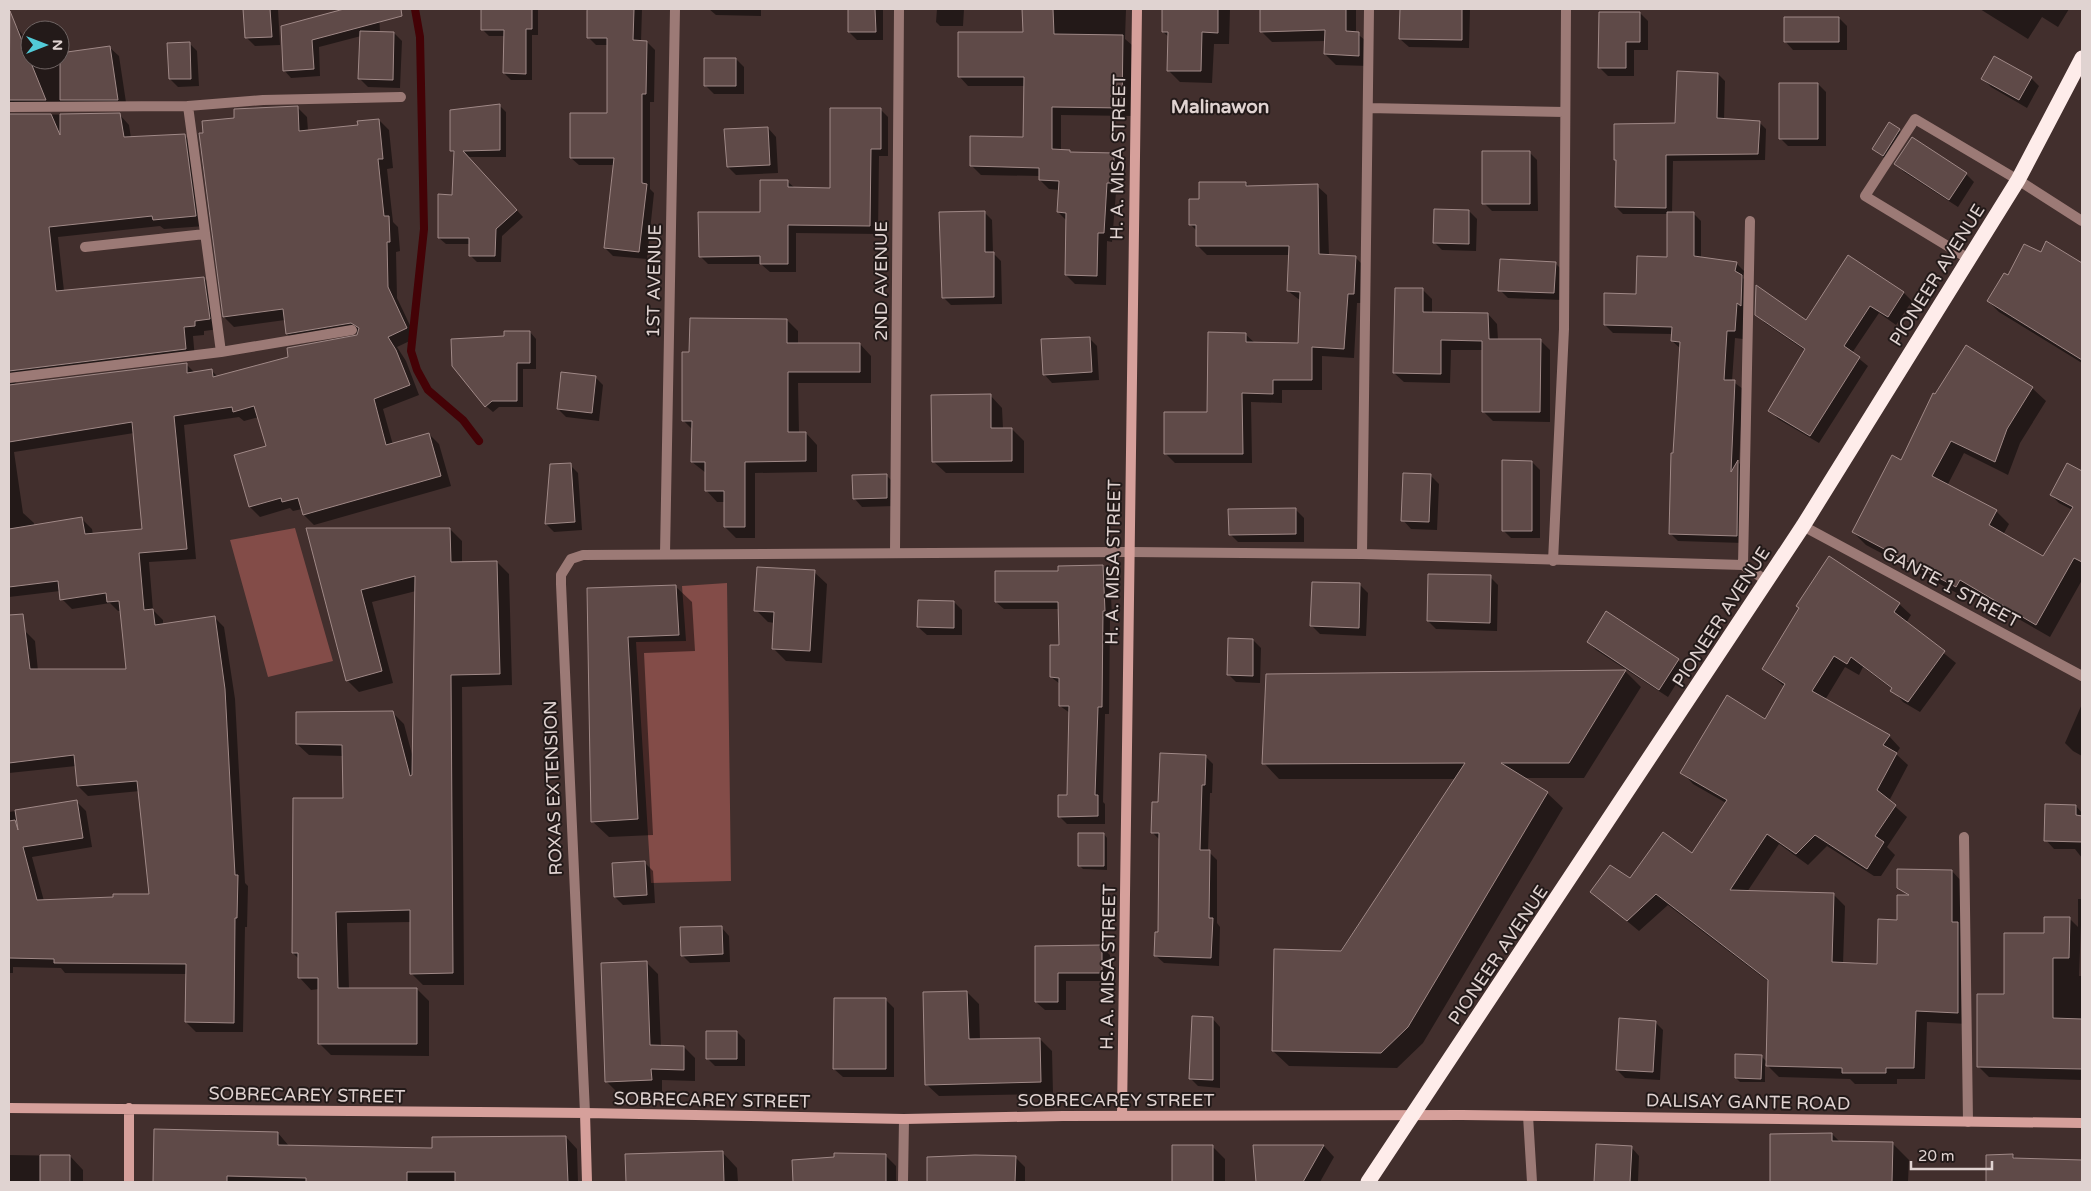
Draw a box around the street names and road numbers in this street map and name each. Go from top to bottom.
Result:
street label: H. A. MISA STREET [1106,74,1130,240]
street label: PIONEER AVENUE [1884,200,1990,350]
street label: 2ND AVENUE [870,221,892,341]
street label: 1ST AVENUE [642,224,666,338]
street label: H. A. MISA STREET [1101,479,1125,645]
street label: GANTE 1 STREET [1878,541,2024,633]
street label: PIONEER AVENUE [1667,543,1775,691]
street label: ROXAS EXTENSION [539,700,567,876]
street label: PIONEER AVENUE [1443,881,1553,1029]
street label: H. A. MISA STREET [1096,884,1120,1050]
street label: SOBRECAREY STREET [208,1082,406,1108]
street label: SOBRECAREY STREET [613,1087,811,1113]
street label: SOBRECAREY STREET [1018,1089,1214,1111]
street label: DALISAY GANTE ROAD [1646,1089,1850,1115]

